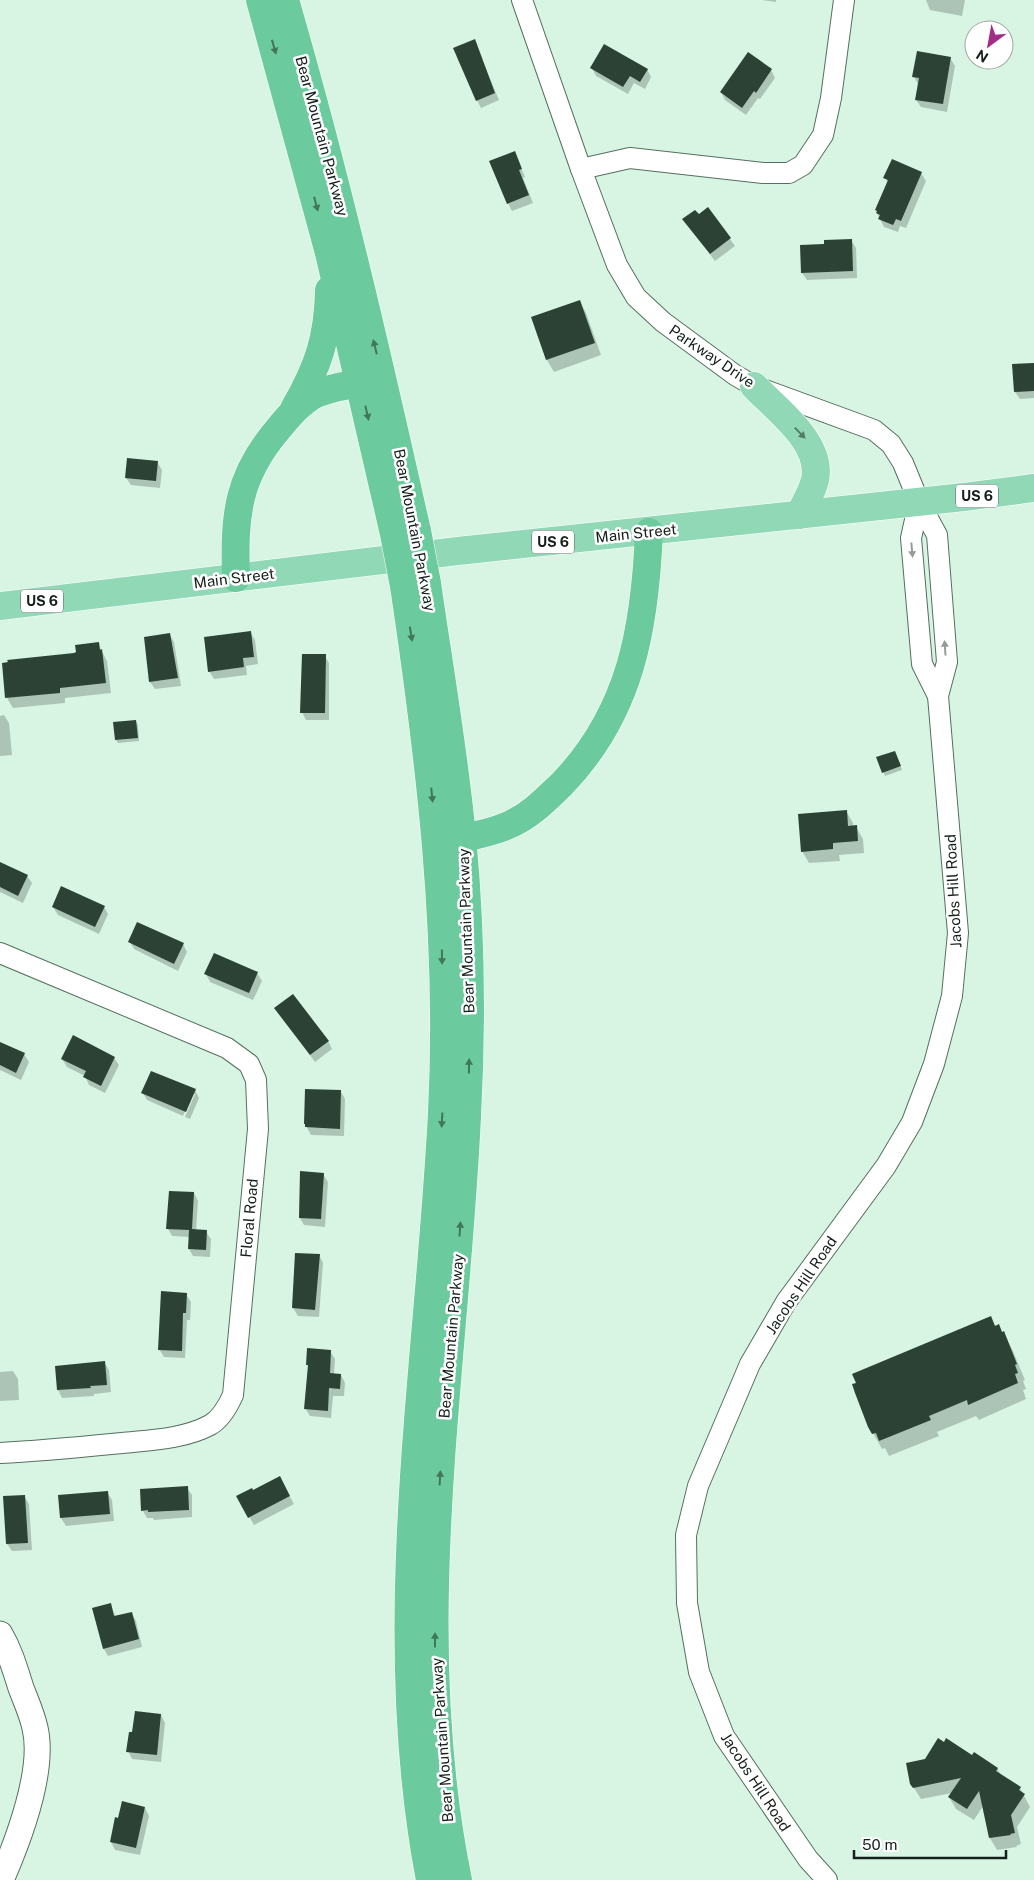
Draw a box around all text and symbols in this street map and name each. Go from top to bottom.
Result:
north arrow [964,20,1014,70]
one-way arrow [270,39,278,54]
text: N [973,46,991,66]
street label: Bear Mountain Parkway [292,54,352,218]
one-way arrow [312,196,320,211]
street label: Parkway Drive [666,321,758,391]
one-way arrow [371,339,379,354]
one-way arrow [363,405,371,420]
one-way arrow [794,427,806,439]
street label: Bear Mountain Parkway [391,447,439,613]
road number: US 6 [956,484,998,508]
street label: Main Street [595,520,678,546]
road number: US 6 [532,530,574,554]
one-way arrow [908,542,916,558]
street label: Main Street [193,565,276,591]
road number: US 6 [21,590,63,612]
one-way arrow [407,627,415,643]
one-way arrow [941,640,949,656]
one-way arrow [428,788,436,804]
street label: Jacobs Hill Road [942,834,964,948]
street label: Bear Mountain Parkway [455,848,477,1014]
one-way arrow [439,950,447,966]
one-way arrow [465,1058,473,1074]
one-way arrow [437,1112,445,1128]
street label: Floral Road [237,1178,261,1258]
one-way arrow [456,1220,464,1236]
street label: Jacobs Hill Road [762,1233,840,1337]
street label: Bear Mountain Parkway [435,1253,467,1419]
one-way arrow [436,1470,444,1486]
one-way arrow [431,1632,439,1648]
street label: Bear Mountain Parkway [428,1657,456,1823]
street label: Jacobs Hill Road [718,1730,794,1834]
scale bar [854,1828,1006,1860]
text: 50 m [862,1836,897,1853]

